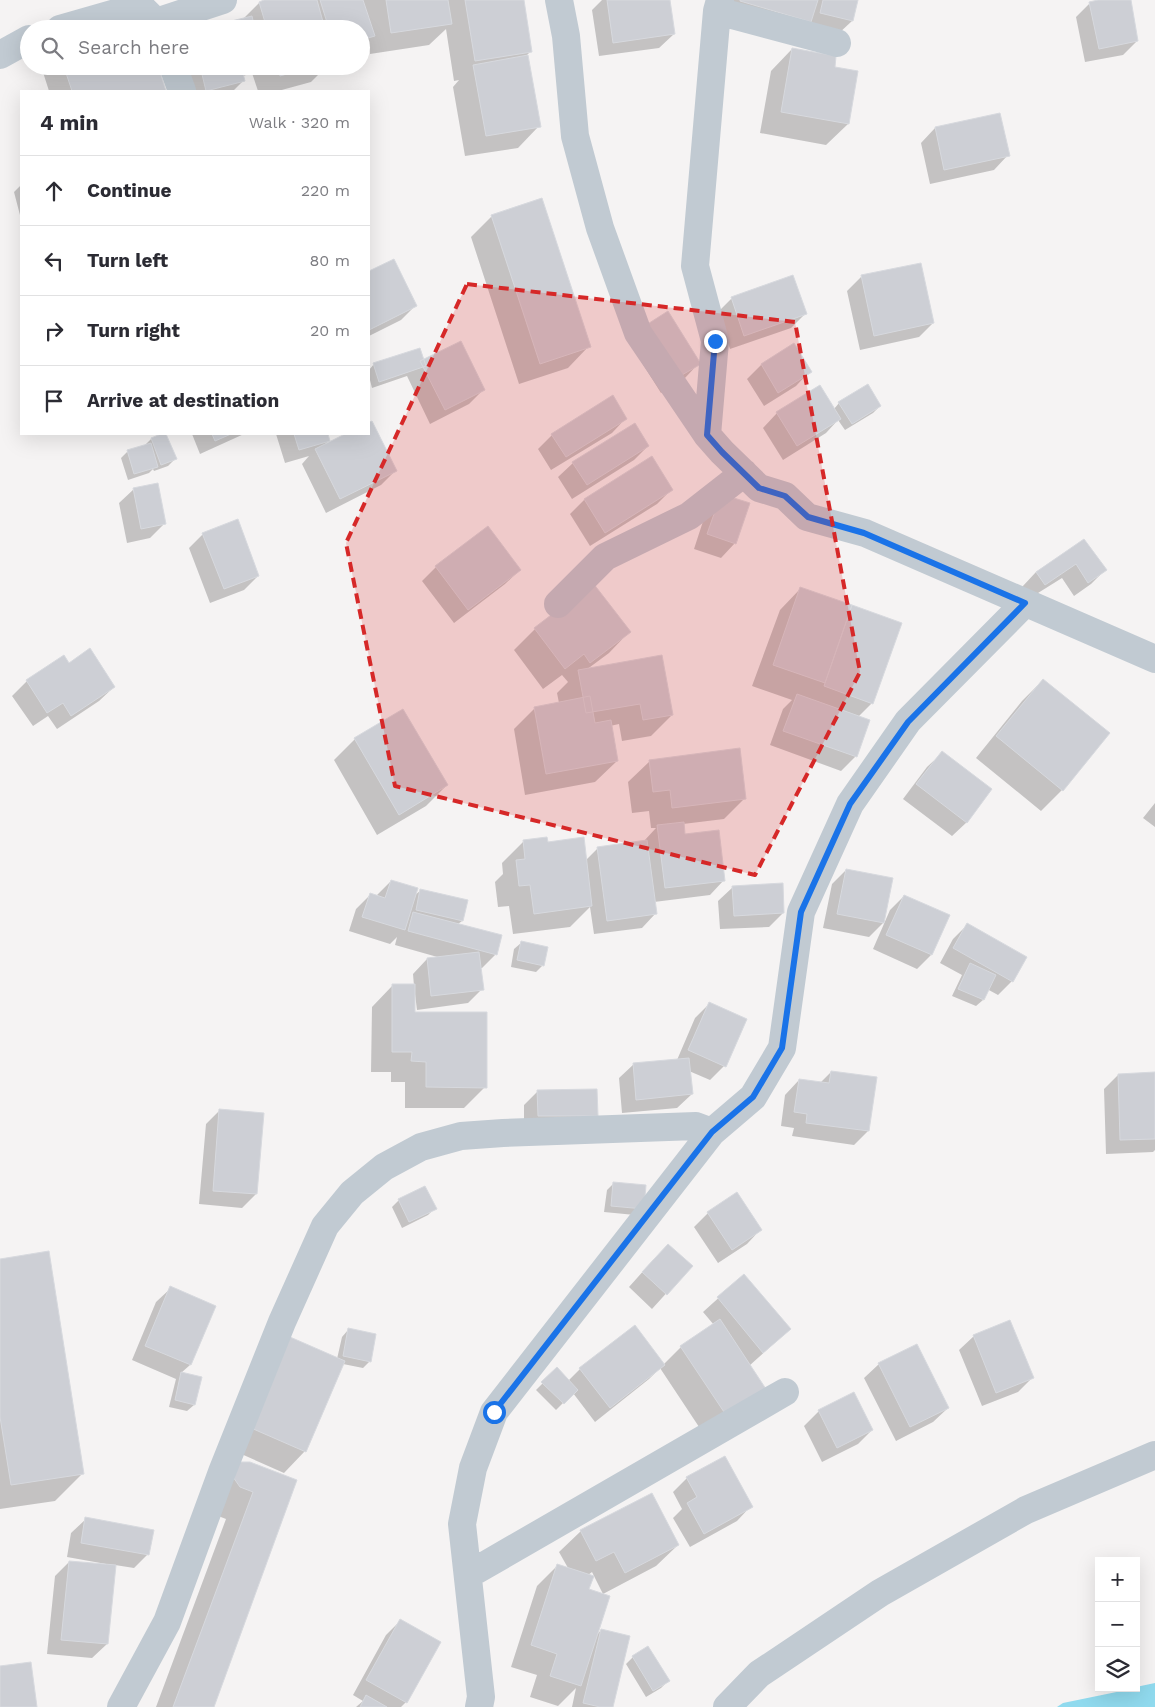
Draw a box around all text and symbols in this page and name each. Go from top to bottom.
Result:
search box [20,20,370,75]
icon: search [38,34,66,62]
text: Search here [78,36,189,59]
text: 4 min [40,110,98,135]
text: Walk · 320 m [249,113,350,132]
icon: ahead [40,177,68,205]
text: Continue [87,179,171,202]
text: 220 m [301,181,350,200]
icon: left [40,247,68,275]
text: Turn left [87,249,168,272]
text: 80 m [309,251,350,270]
icon: right [40,317,68,345]
text: Turn right [87,319,180,342]
text: 20 m [310,321,350,340]
route end [704,330,727,353]
icon: arrive [40,387,68,415]
text: Arrive at destination [87,389,279,412]
route start [483,1401,506,1424]
map controls [1095,1557,1140,1692]
button: + [1095,1557,1140,1602]
button: − [1095,1602,1140,1647]
button: layers [1095,1647,1140,1692]

